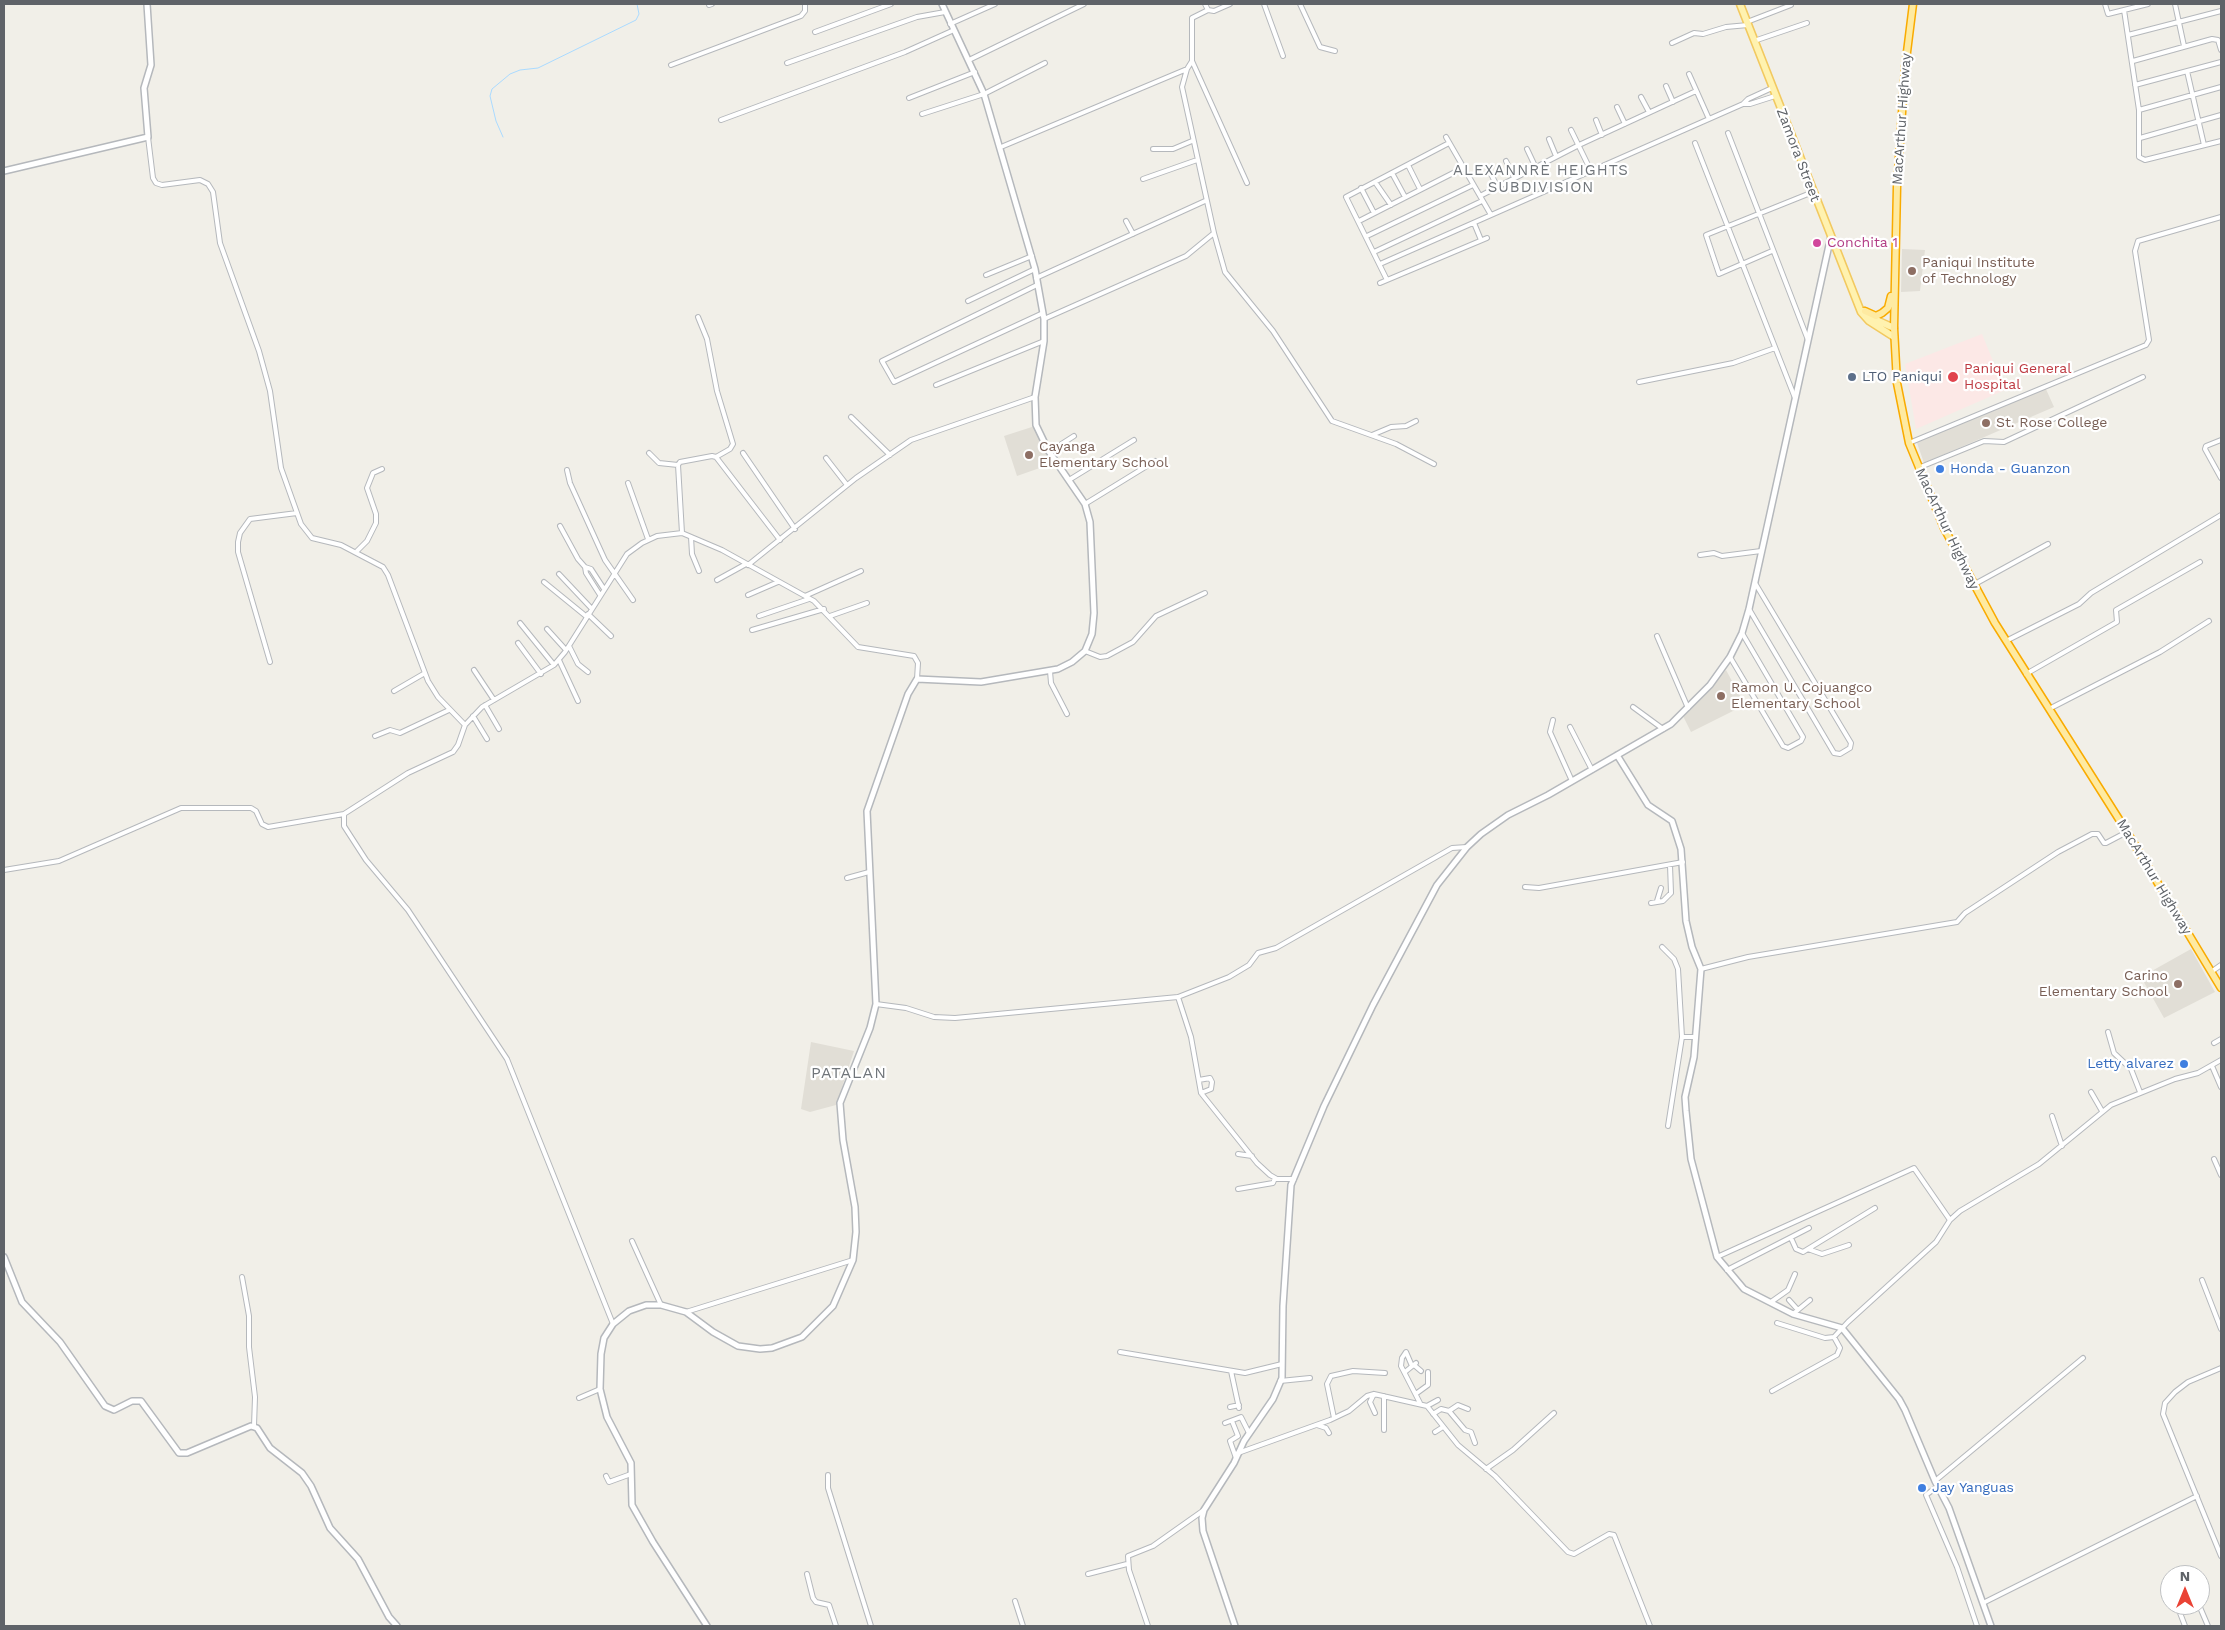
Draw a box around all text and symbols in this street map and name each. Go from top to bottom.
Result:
street label: MacArthur Highway [1889,53,1915,185]
street label: Zamora Street [1772,106,1824,204]
district label: ALEXANNRÈ HEIGHTS SUBDIVISION [1451,162,1631,197]
place label: Conchita 1 [1827,235,1898,251]
marker: Conchita 1 [1811,237,1823,249]
place label: Paniqui Institute of Technology [1922,255,2035,288]
marker: Paniqui Institute of Technology [1906,265,1918,277]
place label: Paniqui General Hospital [1964,361,2071,394]
place label: LTO Paniqui [1862,369,1942,385]
marker: Paniqui General Hospital [1946,370,1960,384]
marker: LTO Paniqui [1846,371,1858,383]
place label: St. Rose College [1996,415,2107,431]
marker: St. Rose College [1980,417,1992,429]
place label: Cayanga Elementary School [1039,439,1168,472]
marker: Cayanga Elementary School [1023,449,1035,461]
place label: Honda - Guanzon [1950,461,2070,477]
marker: Honda - Guanzon [1934,463,1946,475]
street label: MacArthur Highway [1911,466,1983,592]
place label: Ramon U. Cojuangco Elementary School [1731,680,1872,712]
marker: Ramon U. Cojuangco Elementary School [1715,690,1727,702]
street label: MacArthur Highway [2113,816,2195,938]
place label: Carino Elementary School [2039,968,2168,1000]
marker: Carino Elementary School [2172,978,2184,990]
place label: Letty alvarez [2087,1056,2174,1072]
marker: Letty alvarez [2178,1058,2190,1070]
district label: PATALAN [810,1063,888,1083]
place label: Jay Yanguas [1932,1480,2014,1496]
marker: Jay Yanguas [1916,1482,1928,1494]
north arrow [2160,1565,2210,1615]
text: N [2180,1568,2190,1584]

